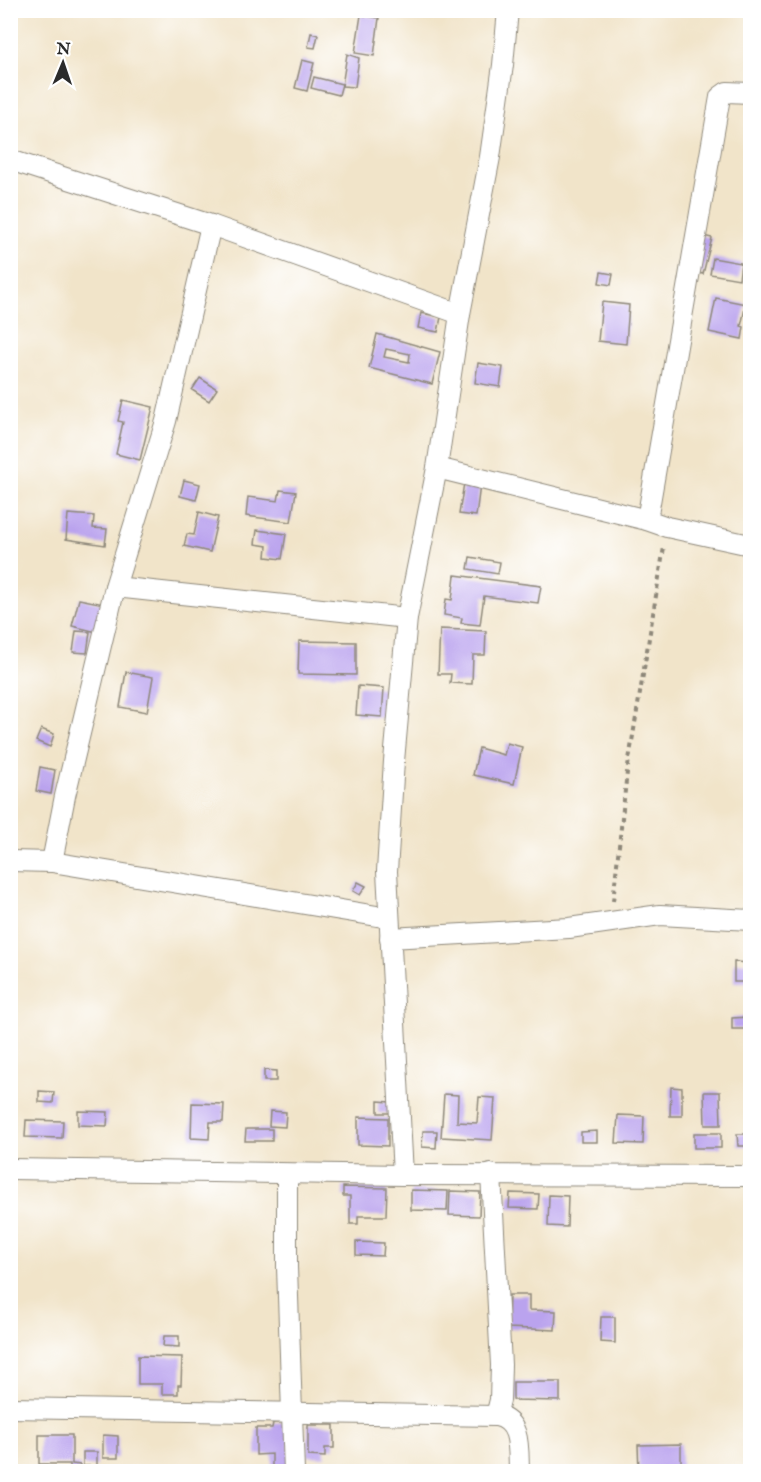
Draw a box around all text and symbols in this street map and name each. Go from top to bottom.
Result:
north arrow [33,33,93,93]
text: N [55,40,71,60]

